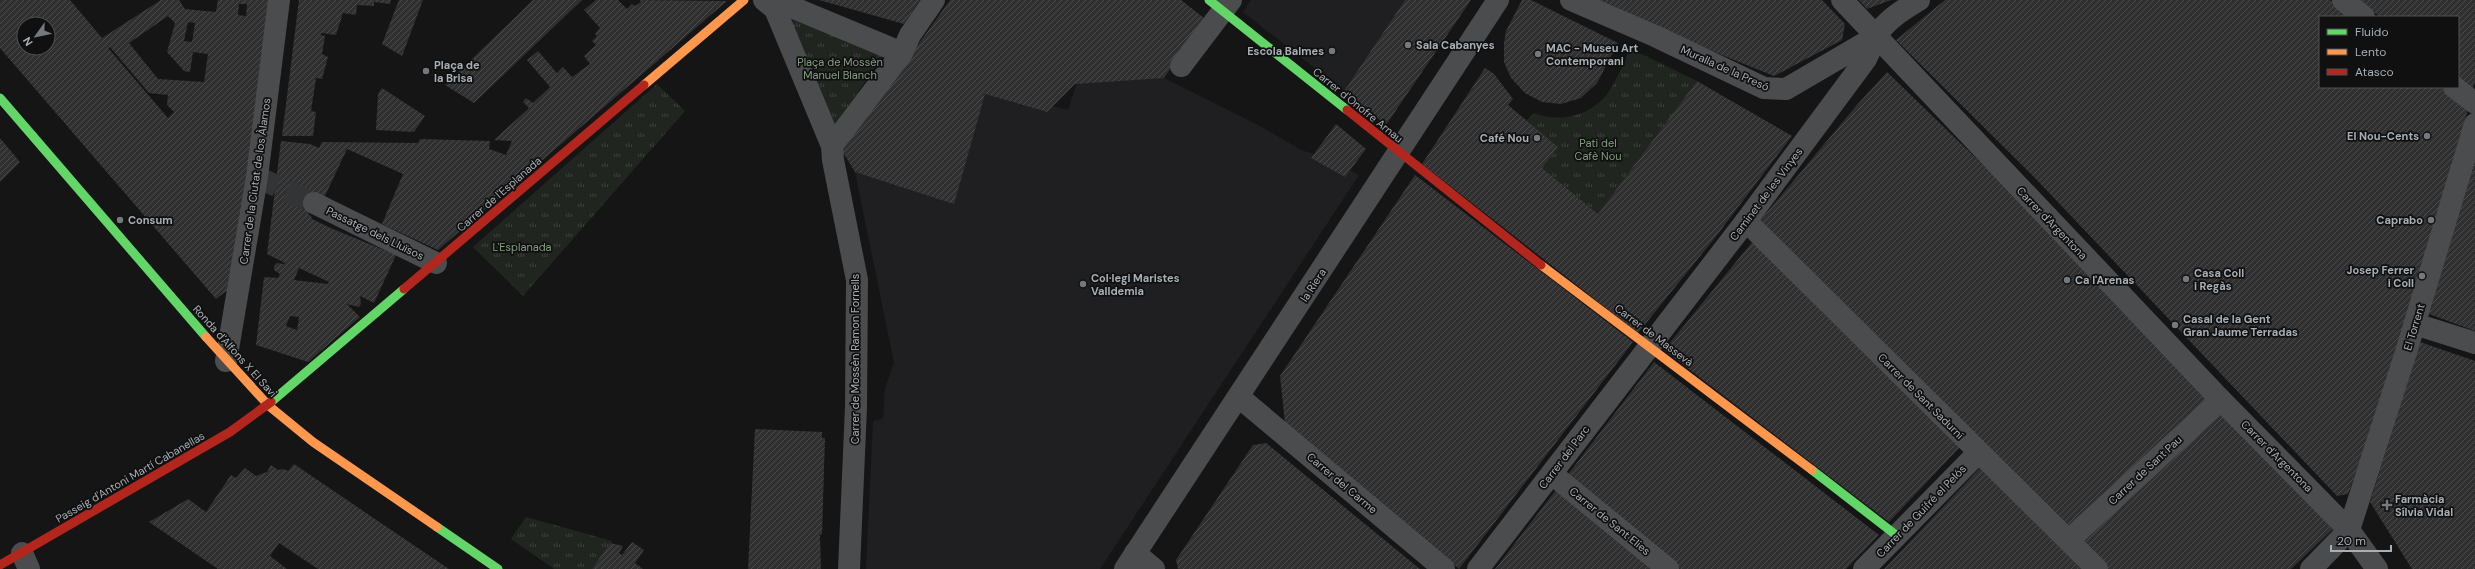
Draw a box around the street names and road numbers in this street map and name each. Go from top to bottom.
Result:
street label: Muralla de la Presó [1679,42,1771,94]
street label: Carrer d'Onofre Arnau [1310,64,1406,146]
street label: Carrer de la Ciutat de los Àlamos [236,97,274,265]
street label: Caminet de les Vinyes [1727,145,1805,243]
street label: Carrer de l'Esplanada [454,153,544,235]
street label: Carrer d'Argentona [2014,184,2090,262]
street label: Passatge dels Lluïsos [324,203,426,263]
street label: la Riera [1297,266,1329,304]
street label: Carrer de Mossèn Ramon Fornells [848,274,862,444]
street label: Carrer de Massevà [1612,301,1696,369]
street label: Ronda d'Alfons X El Savi [190,302,280,400]
street label: El Torrent [2400,302,2428,352]
street label: Carrer de Sant Sadurní [1875,350,1967,442]
street label: Carrer d'Argentona [2238,417,2316,495]
street label: Carrer del Parc [1536,423,1592,491]
street label: Passeig d'Antoni Martí Cabanellas [53,428,207,526]
street label: Carrer de Sant Pau [2105,432,2185,508]
street label: Carrer del Carme [1304,449,1380,517]
street label: Carrer de Guifré el Pelós [1873,462,1969,560]
street label: Carrer de Sant Elies [1567,484,1653,558]

